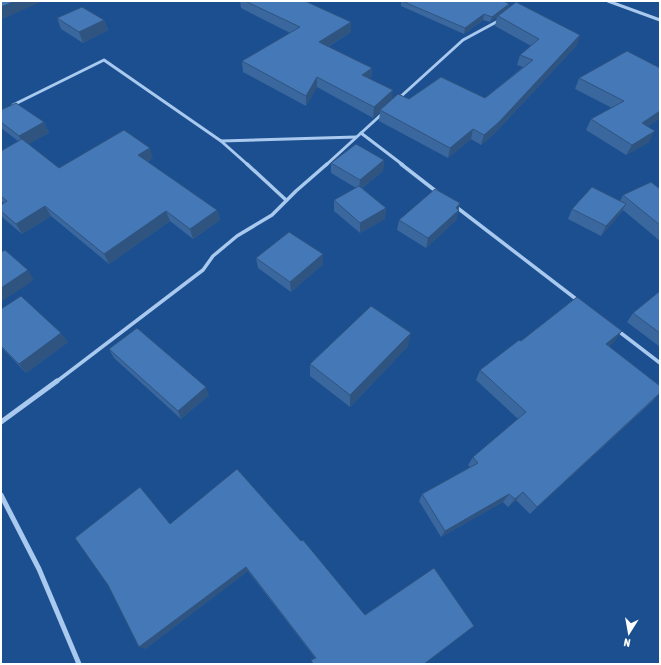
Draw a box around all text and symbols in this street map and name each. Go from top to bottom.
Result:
north arrow [609,613,649,653]
text: N [623,636,631,649]

